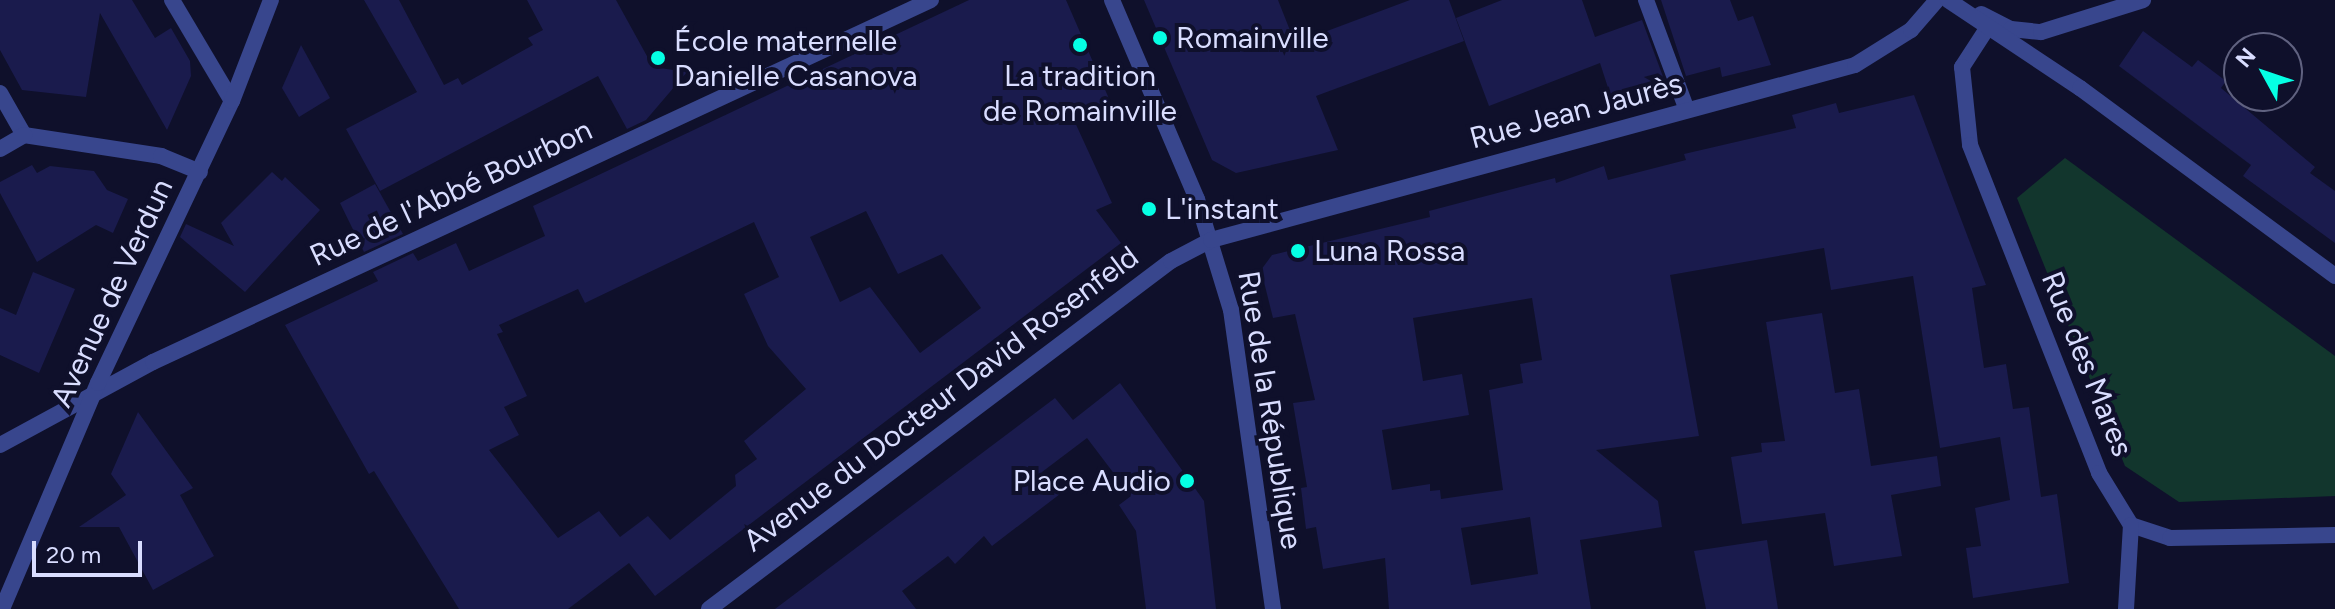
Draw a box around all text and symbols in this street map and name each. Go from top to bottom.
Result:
place label: Romainville [1176,20,1329,56]
place label: École maternelle Danielle Casanova [674,23,918,94]
marker: Romainville [1151,29,1169,47]
north arrow [2223,32,2303,112]
marker: La tradition de Romainville [1071,36,1089,54]
text: N [2230,42,2262,73]
marker: École maternelle Danielle Casanova [649,49,667,67]
place label: La tradition de Romainville [983,58,1177,128]
street label: Rue Jean Jaurès [1466,65,1686,157]
street label: Rue de l'Abbé Bourbon [304,112,598,274]
street label: Avenue de Verdun [43,173,181,413]
place label: L'instant [1165,191,1279,227]
marker: L'instant [1140,200,1158,218]
place label: Luna Rossa [1314,233,1465,269]
street label: Avenue du Docteur David Rosenfeld [737,239,1145,559]
marker: Luna Rossa [1289,242,1307,260]
street label: Rue des Mares [2034,266,2140,462]
street label: Rue de la République [1230,268,1310,552]
place label: Place Audio [1013,463,1171,499]
marker: Place Audio [1178,472,1196,490]
scale bar [36,525,146,575]
text: 20 m [46,540,101,569]

